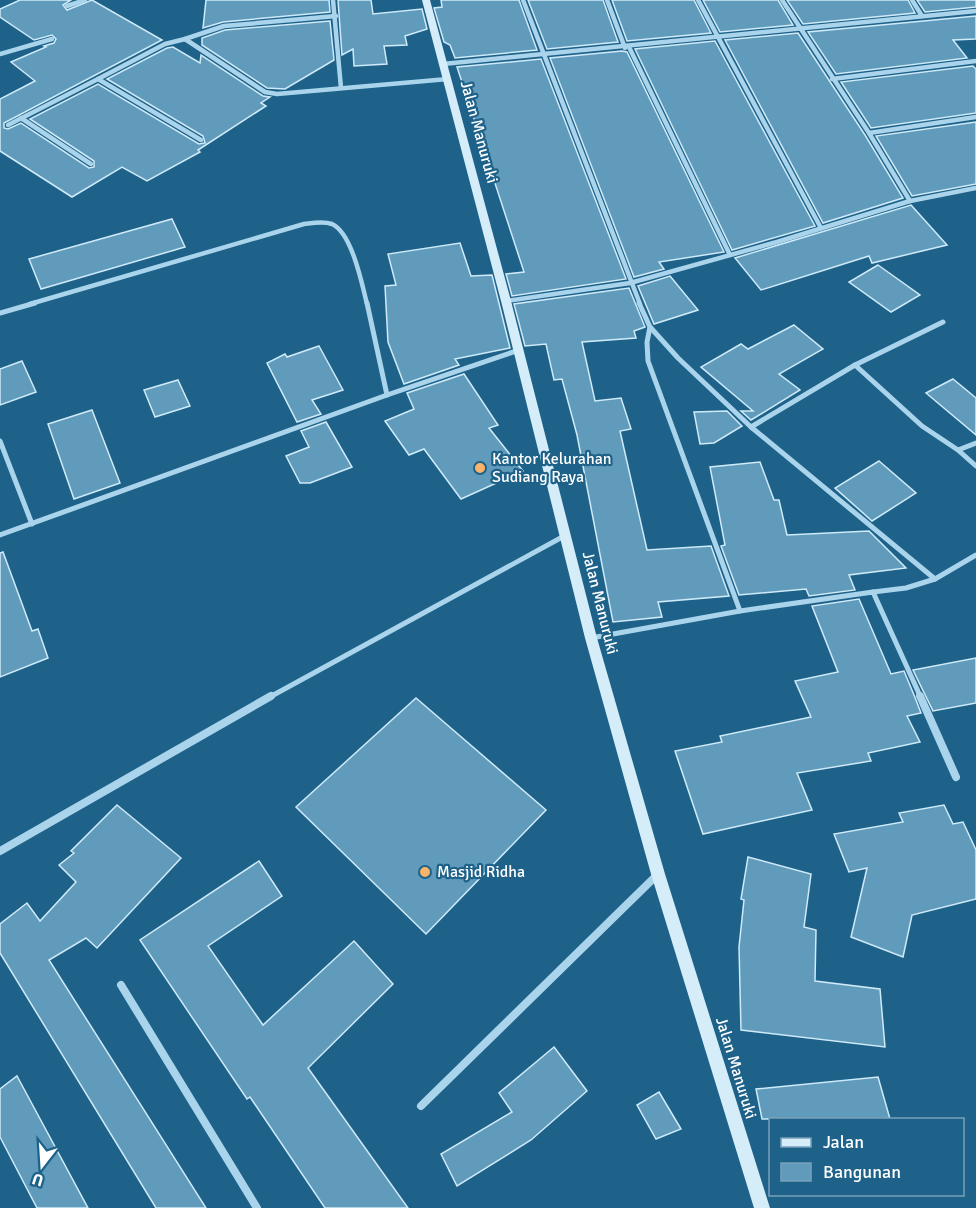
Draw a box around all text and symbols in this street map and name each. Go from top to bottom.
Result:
street label: Jalan Manuruki [456,79,502,185]
place label: Kantor Kelurahan Sudiang Raya [492,449,612,487]
marker: Kantor Kelurahan Sudiang Raya [473,461,487,475]
street label: Jalan Manuruki [578,549,622,657]
place label: Masjid Ridha [437,862,525,882]
marker: Masjid Ridha [418,865,432,879]
street label: Jalan Manuruki [711,1015,761,1121]
legend [769,1118,964,1196]
text: Jalan [823,1131,864,1153]
north arrow [12,1136,72,1196]
text: Bangunan [823,1161,901,1183]
text: U [30,1168,46,1191]

